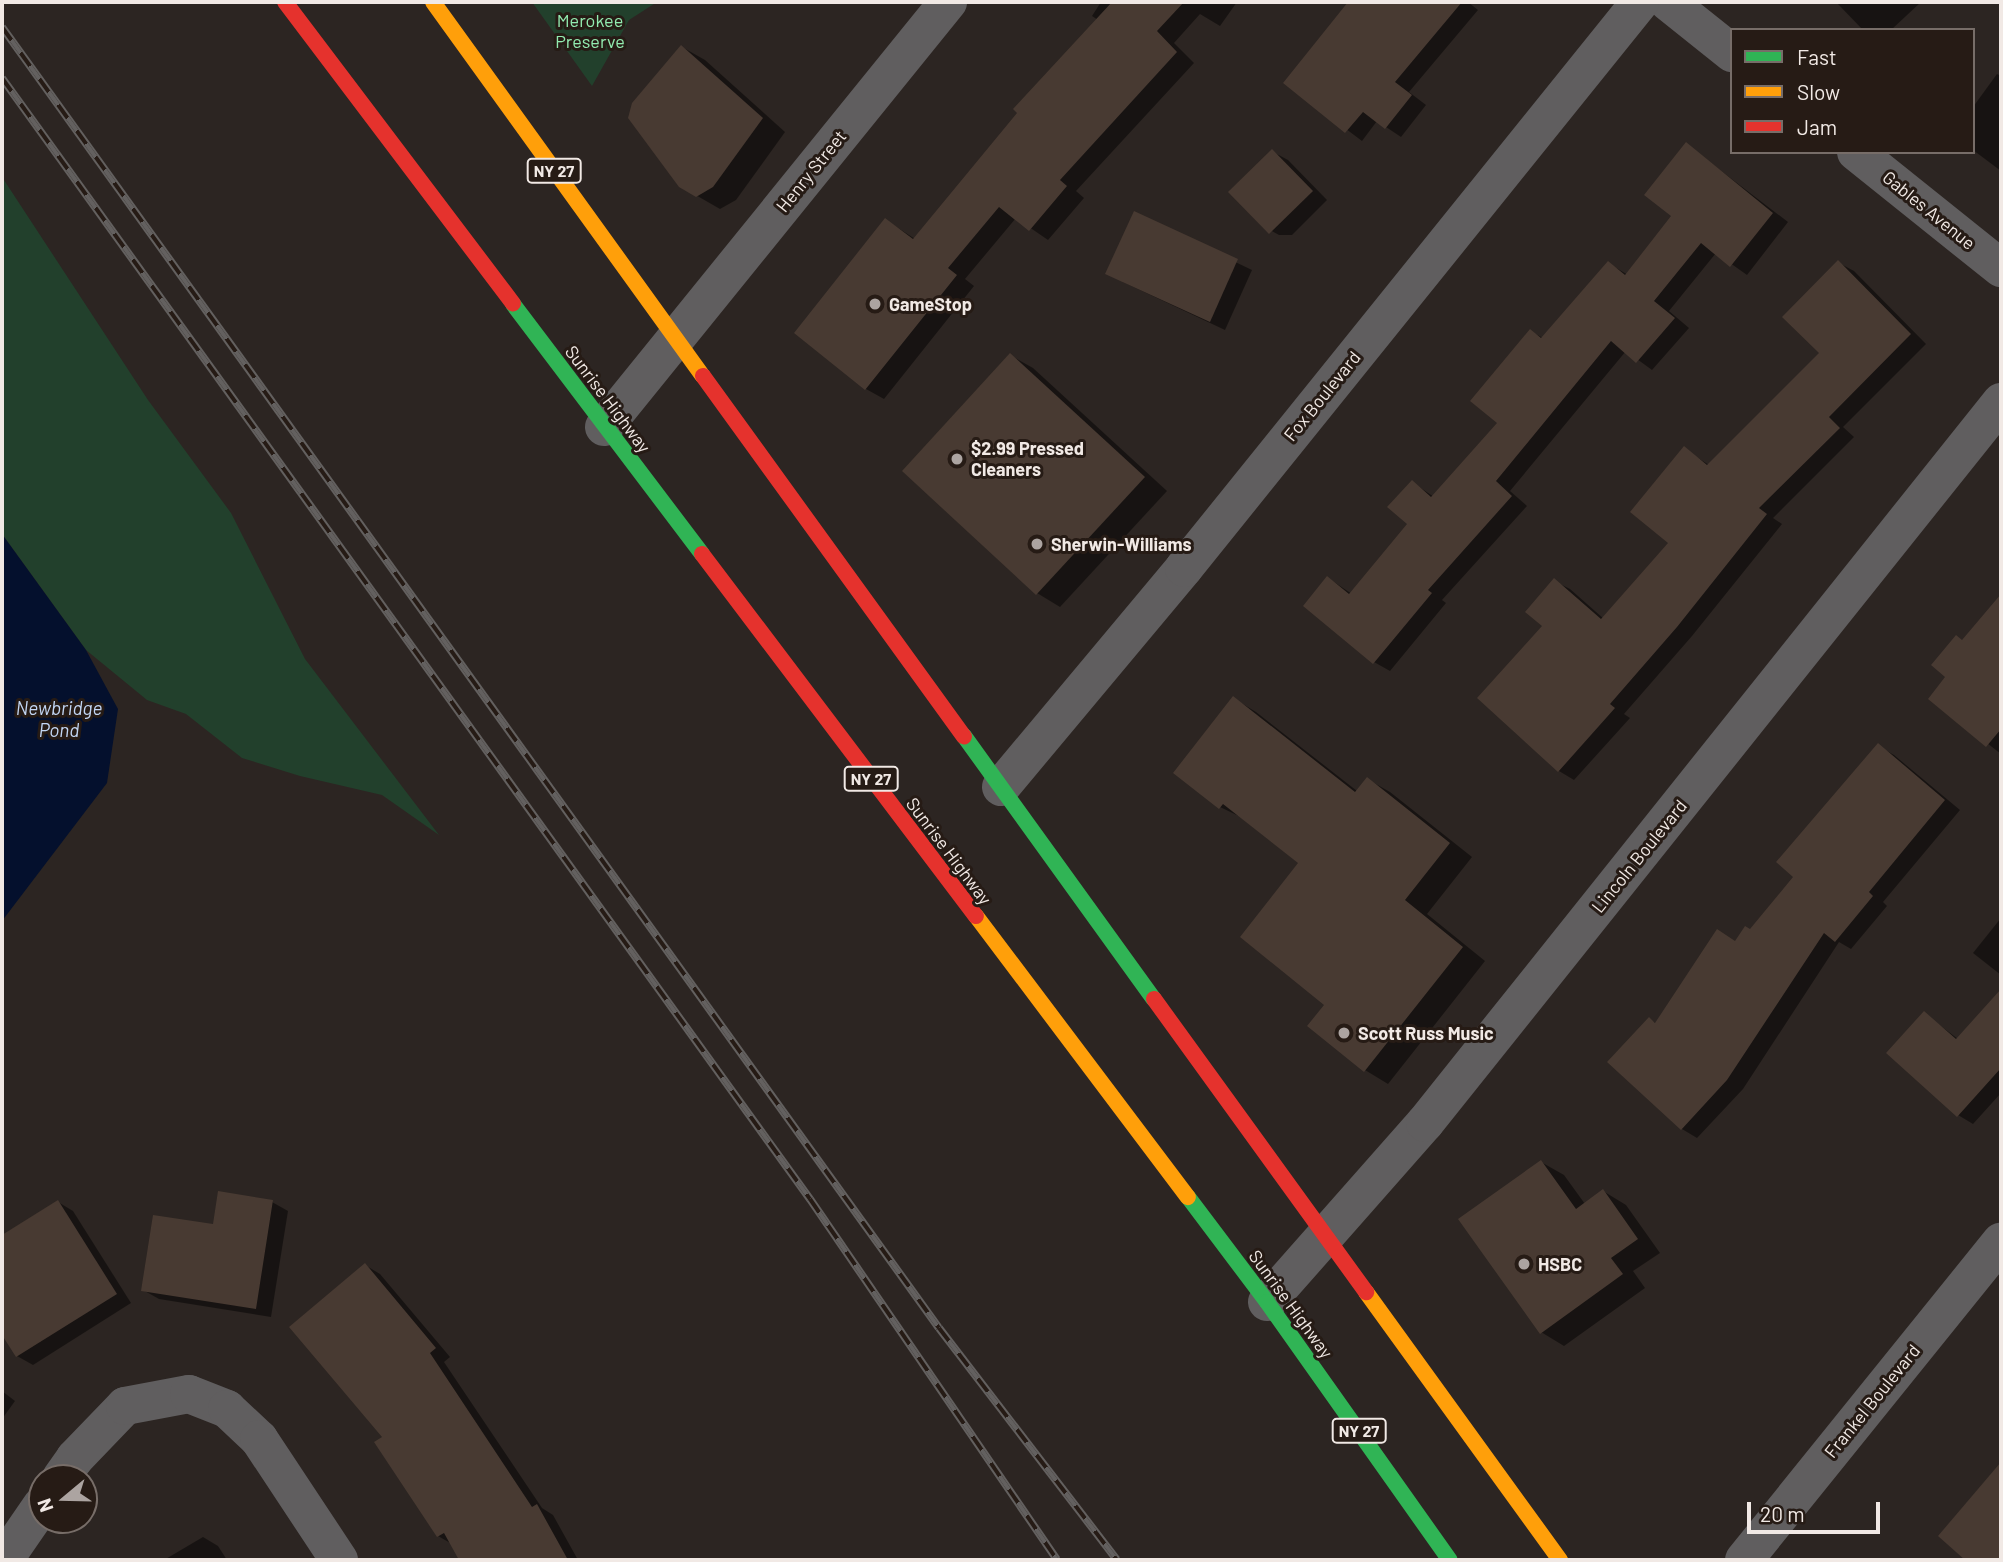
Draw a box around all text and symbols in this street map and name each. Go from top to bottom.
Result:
park label: Merokee Preserve [555,10,625,52]
legend [1730,28,1975,154]
text: Fast [1797,44,1837,69]
text: Slow [1797,79,1840,104]
text: Jam [1797,114,1837,139]
street label: Henry Street [771,126,851,216]
road number: NY 27 [526,158,582,183]
street label: Gables Avenue [1878,166,1980,254]
place label: GameStop [889,293,972,315]
marker: GameStop [867,296,883,312]
street label: Sunrise Highway [561,341,655,457]
street label: Fox Boulevard [1279,347,1365,445]
place label: $2.99 Pressed Cleaners [971,438,1084,480]
marker: $2.99 Pressed Cleaners [949,451,965,467]
place label: Sherwin-Williams [1051,533,1192,555]
marker: Sherwin-Williams [1029,536,1045,552]
water label: Newbridge Pond [16,697,102,741]
road number: NY 27 [843,766,899,792]
street label: Sunrise Highway [902,793,996,909]
street label: Lincoln Boulevard [1587,795,1691,917]
place label: Scott Russ Music [1358,1022,1494,1044]
marker: Scott Russ Music [1336,1025,1352,1041]
street label: Sunrise Highway [1244,1246,1338,1362]
place label: HSBC [1538,1253,1582,1275]
marker: HSBC [1516,1256,1532,1272]
street label: Frankel Boulevard [1820,1340,1924,1462]
road number: NY 27 [1331,1418,1387,1443]
north arrow [28,1464,98,1534]
scale bar [1751,1488,1884,1532]
text: N [32,1496,57,1515]
text: 20 m [1760,1501,1805,1526]

